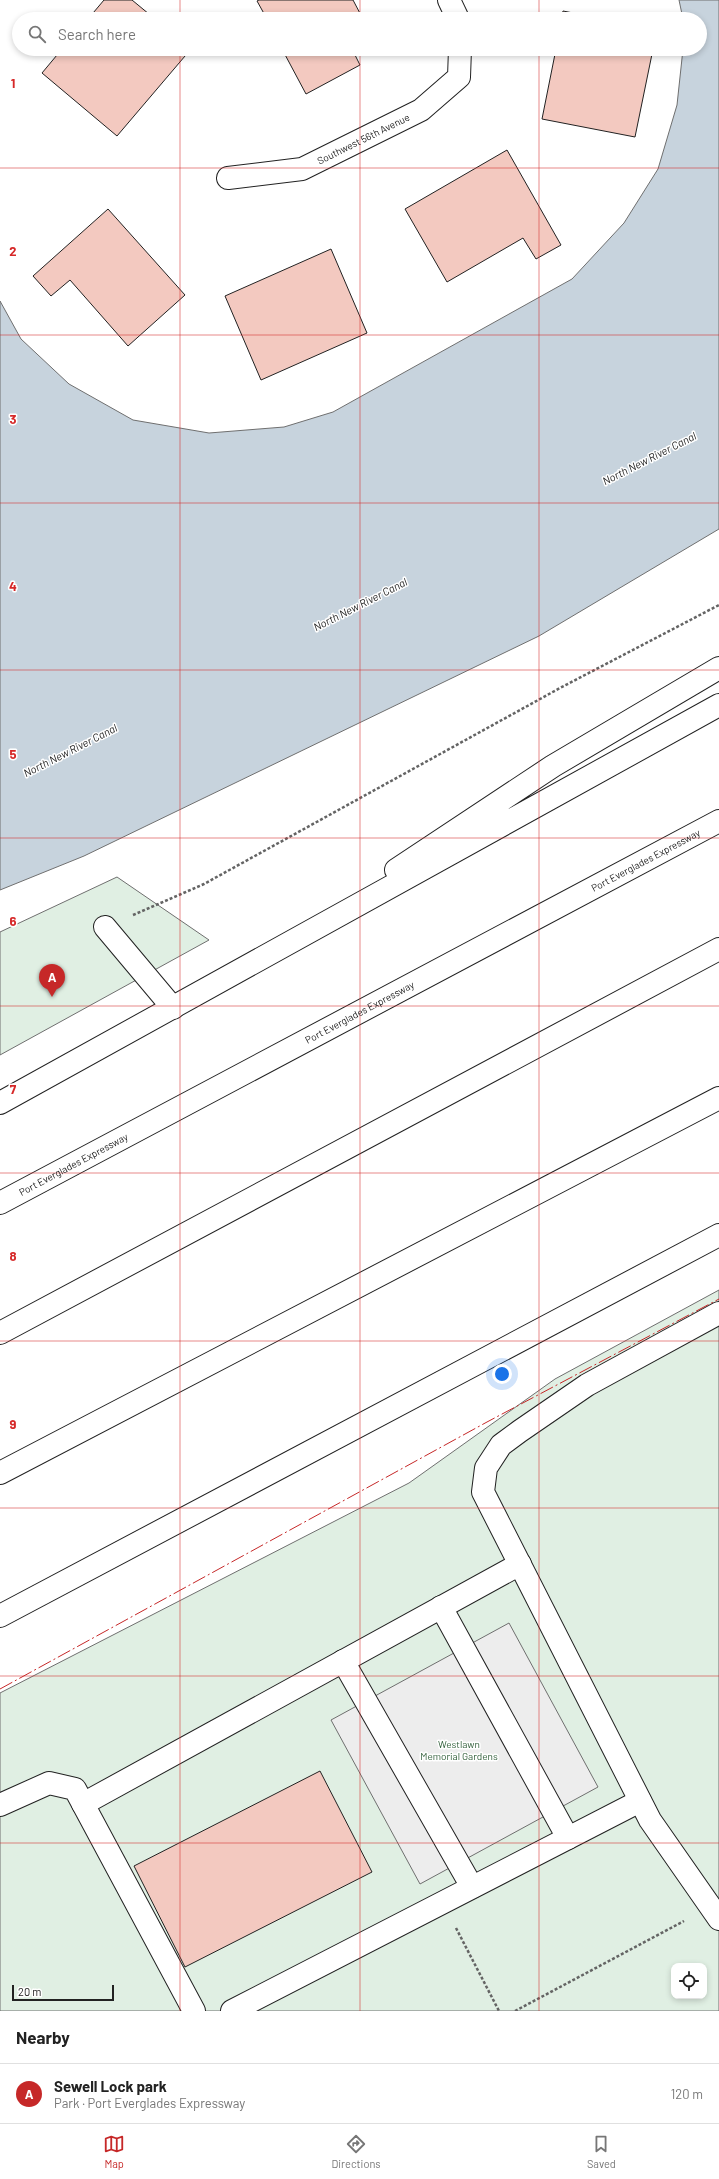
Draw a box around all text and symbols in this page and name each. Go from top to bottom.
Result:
search box [12,12,707,56]
icon: search [26,23,48,45]
text: Search here [58,25,136,43]
text: 1 [11,75,15,91]
street label: Southwest 56th Avenue [315,111,411,167]
text: 2 [9,243,17,259]
text: 3 [9,411,17,427]
water label: North New River Canal [600,428,699,487]
water label: North New River Canal [311,574,410,633]
text: 4 [9,578,17,594]
water label: North New River Canal [21,720,120,779]
text: 5 [9,746,17,762]
street label: Port Everglades Expressway [589,826,702,894]
text: 6 [10,913,17,929]
pin: A [39,964,65,997]
street label: Port Everglades Expressway [303,978,416,1046]
text: 7 [10,1081,17,1097]
street label: Port Everglades Expressway [17,1130,130,1198]
text: 8 [9,1248,17,1264]
your location [492,1364,512,1384]
text: 9 [10,1416,17,1432]
park label: Westlawn Memorial Gardens [420,1738,498,1762]
map controls [671,1963,707,1999]
button: locate [671,1963,707,1999]
scale bar [12,1983,114,2002]
text: 20 m [18,1985,41,1998]
text: Nearby [16,2027,70,2047]
text: Sewell Lock park [54,2077,167,2095]
text: A [25,2086,33,2102]
text: 120 m [671,2086,703,2102]
text: Park · Port Everglades Expressway [54,2095,245,2111]
tab: Map [103,2133,125,2170]
tab: Directions [331,2133,381,2170]
tab: Saved [587,2133,616,2170]

